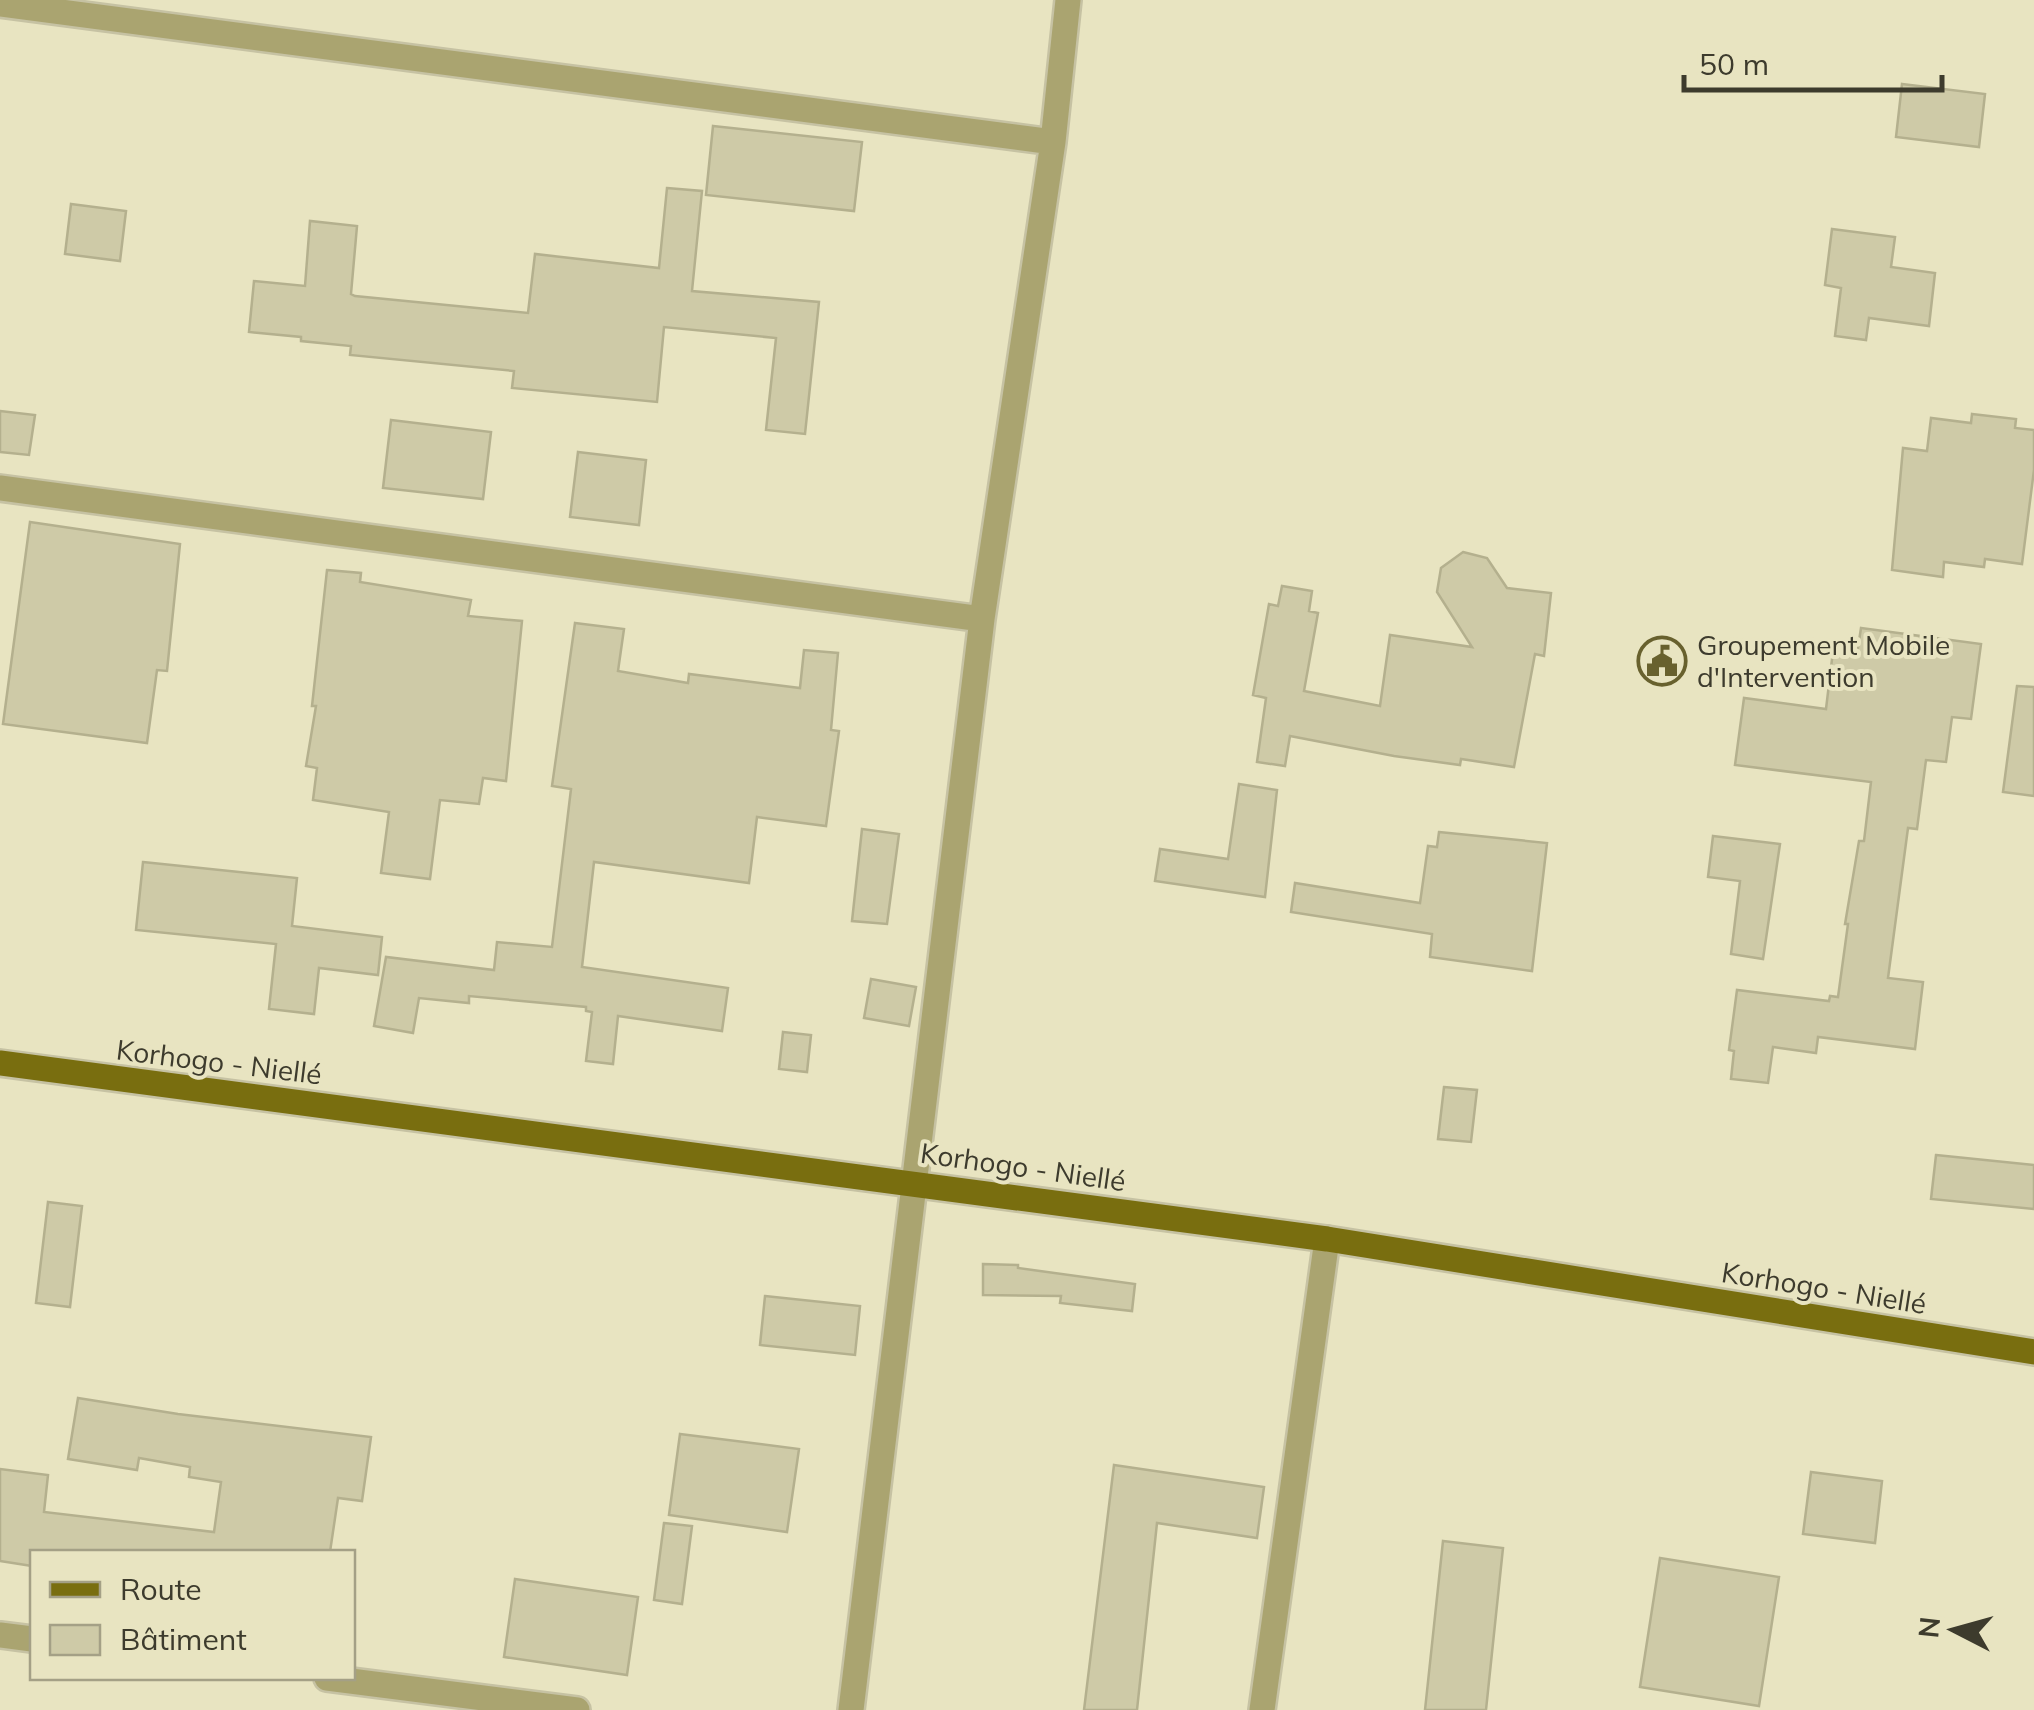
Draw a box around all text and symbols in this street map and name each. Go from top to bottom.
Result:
scale bar [1684,30,1942,92]
text: 50 m [1699,45,1769,83]
place label: Groupement Mobile d'Intervention [1697,627,1950,694]
public building icon: Groupement Mobile d'Intervention [1636,635,1688,687]
street label: Korhogo - Niellé [114,1032,324,1091]
street label: Korhogo - Niellé [918,1135,1128,1198]
street label: Korhogo - Niellé [1719,1254,1929,1321]
legend [30,1550,355,1680]
text: Route [120,1570,202,1608]
north arrow [1904,1580,2004,1680]
text: N [1910,1615,1947,1640]
text: Bâtiment [120,1620,247,1658]

